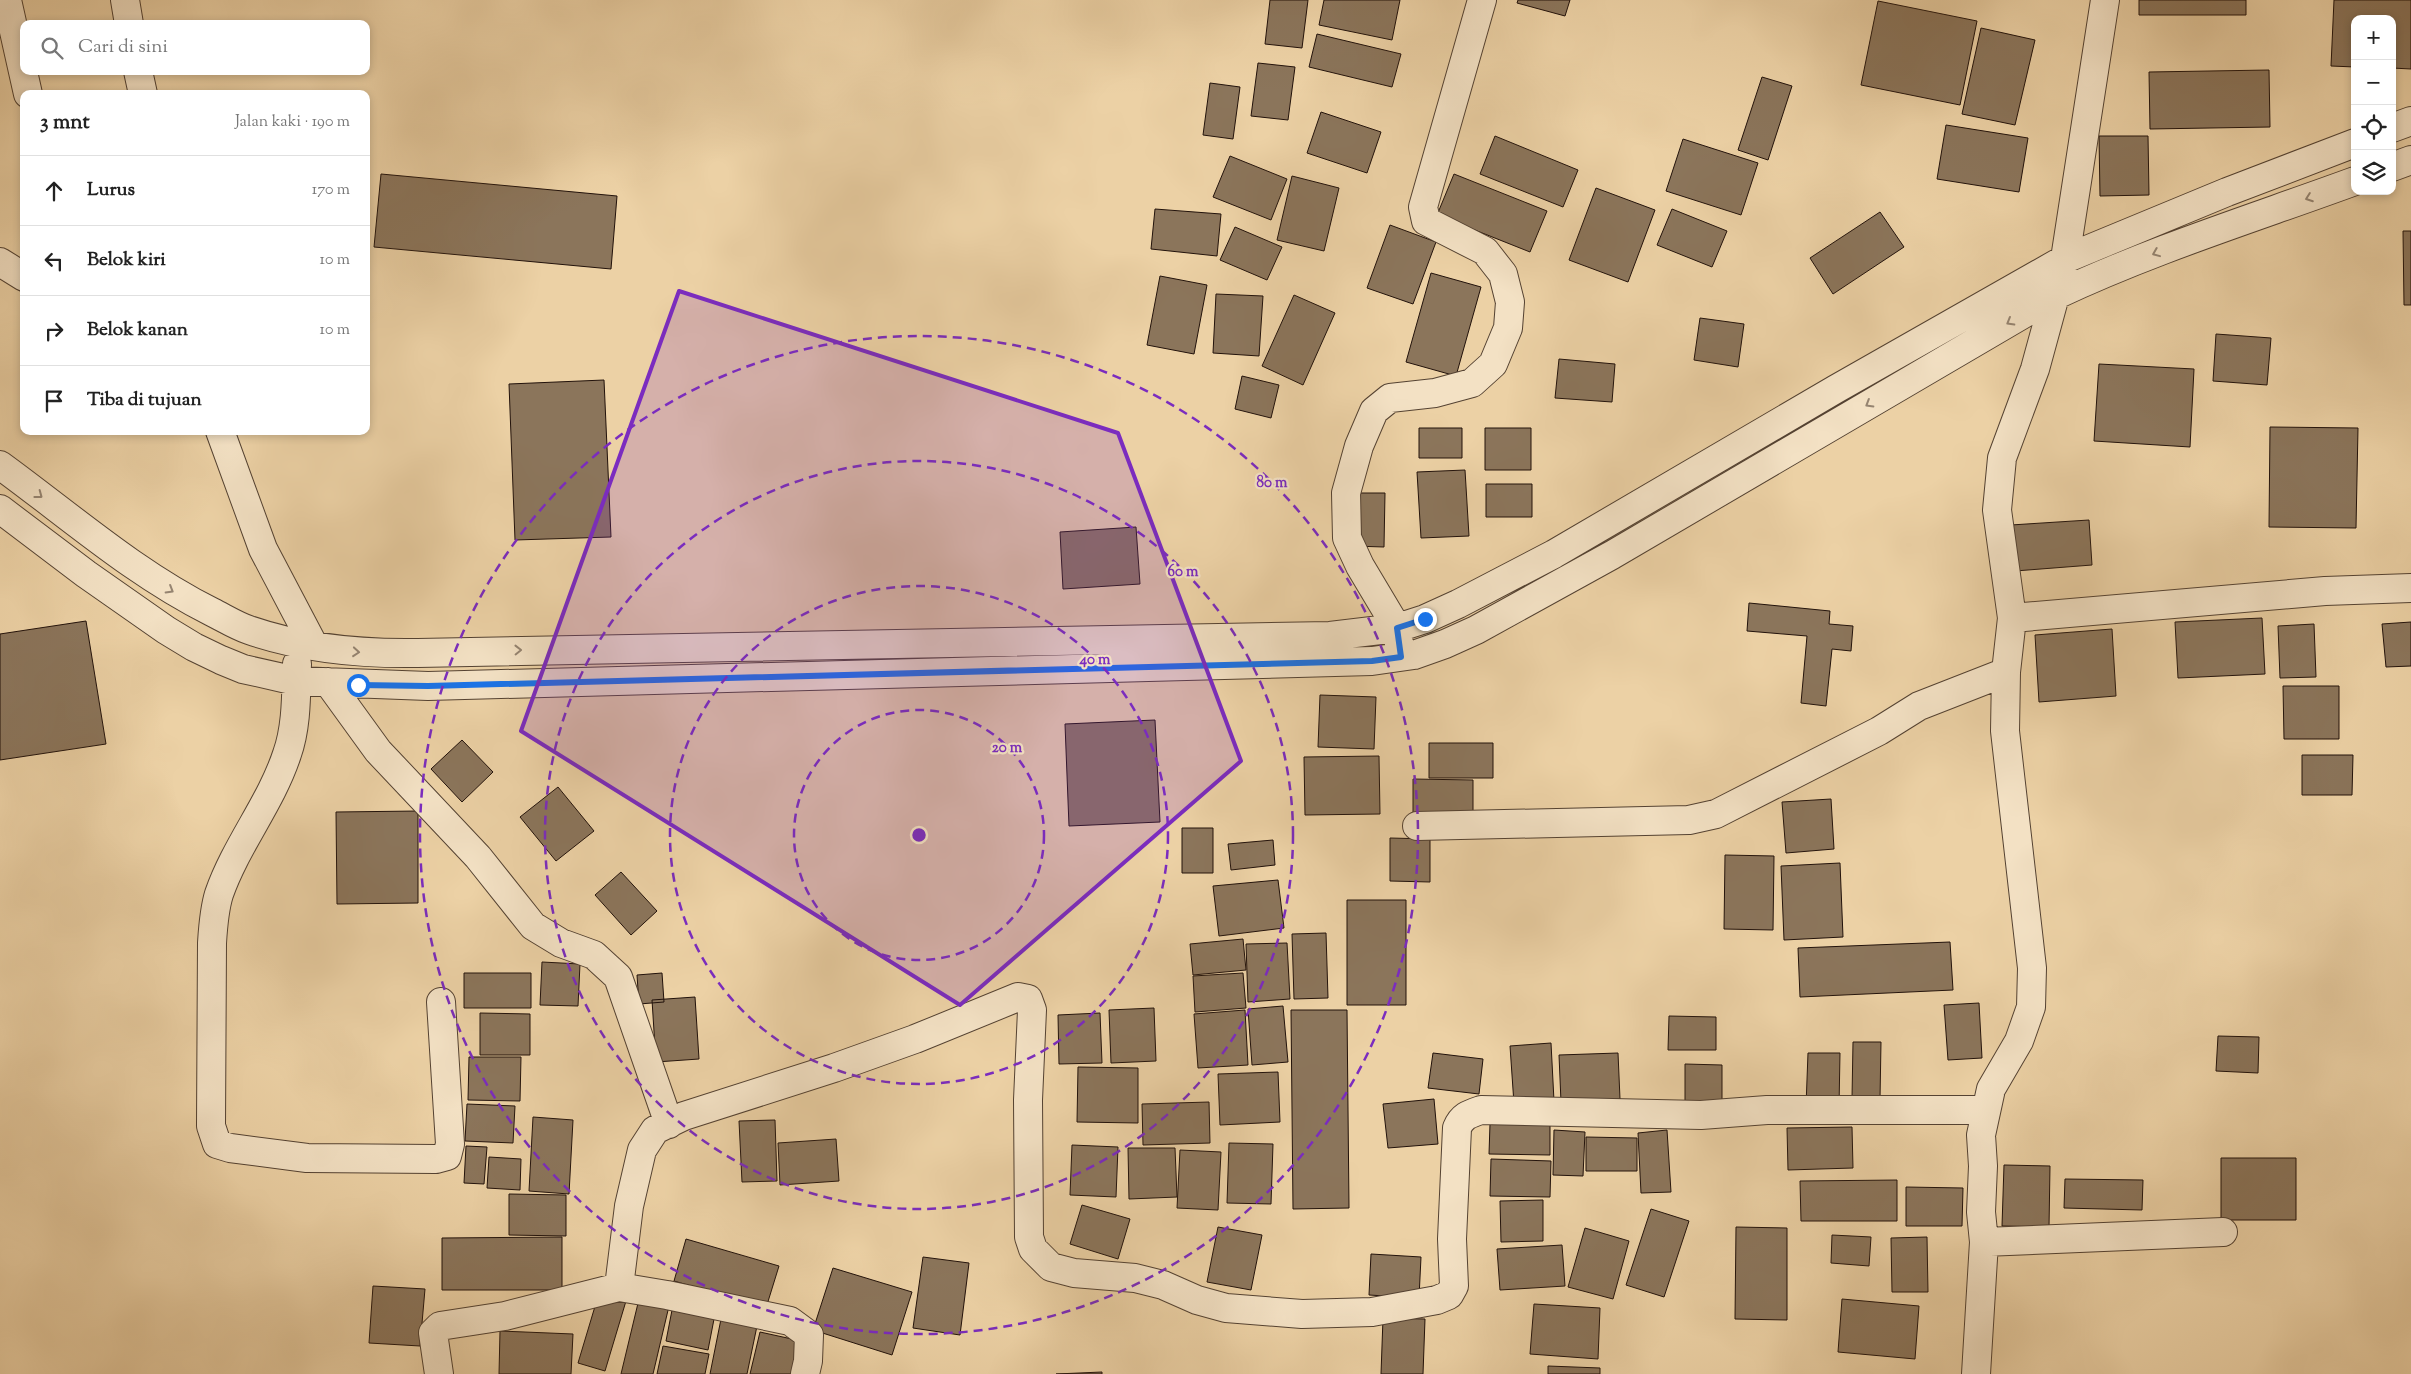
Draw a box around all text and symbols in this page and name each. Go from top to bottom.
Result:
map controls [2351,15,2396,195]
button: + [2351,15,2396,60]
search box [20,20,370,75]
icon: search [38,34,66,62]
text: Cari di sini [78,34,168,61]
button: − [2351,60,2396,105]
button: locate [2351,105,2396,150]
text: 3 mnt [40,108,90,138]
text: Jalan kaki · 190 m [235,111,350,134]
button: layers [2351,150,2396,195]
icon: ahead [40,177,68,205]
text: Lurus [87,177,135,204]
text: 170 m [312,179,350,202]
one-way arrow [2305,192,2314,202]
one-way arrow [2152,246,2161,257]
icon: left [40,247,68,275]
text: Belok kiri [87,247,166,274]
text: 10 m [320,249,350,272]
one-way arrow [2006,316,2015,326]
icon: right [40,317,68,345]
text: Belok kanan [87,317,188,344]
text: 10 m [320,319,350,342]
icon: arrive [40,387,68,415]
text: Tiba di tujuan [87,387,202,414]
one-way arrow [1866,398,1875,408]
text: 80 m [1256,473,1288,494]
one-way arrow [33,489,42,497]
text: 60 m [1168,562,1199,583]
one-way arrow [165,583,174,593]
route end [1414,608,1437,631]
one-way arrow [514,645,522,656]
one-way arrow [352,646,360,657]
text: 40 m [1079,650,1111,671]
route start [347,674,370,697]
text: 20 m [992,738,1023,759]
centre of rings [910,826,928,844]

